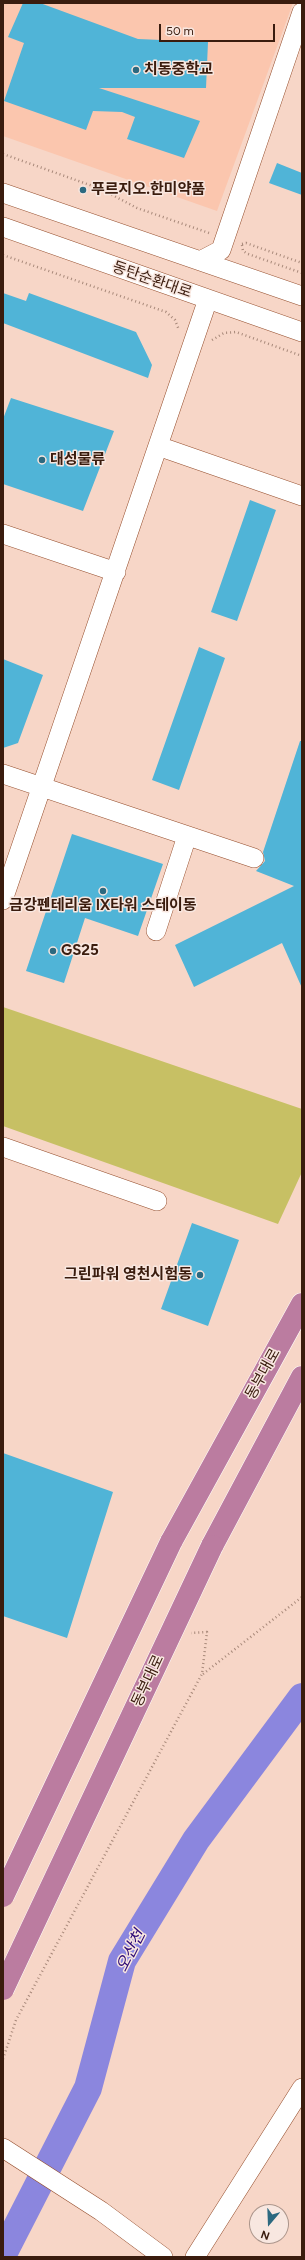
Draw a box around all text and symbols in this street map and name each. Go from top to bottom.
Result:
scale bar [161,16,277,42]
text: 50 m [166,24,194,38]
place label: 치동중학교 [144,61,213,79]
marker: 치동중학교 [131,65,141,75]
place label: 푸르지오.한미약품 [91,181,205,199]
marker: 푸르지오.한미약품 [78,185,88,195]
street label: 동탄순환대로 [110,258,194,302]
place label: 대성물류 [50,451,105,469]
marker: 대성물류 [37,455,47,465]
marker: 금강펜테리움 IX타워 스테이동 [98,886,108,896]
place label: 금강펜테리움 IX타워 스테이동 [9,897,197,915]
place label: GS25 [61,942,99,960]
marker: GS25 [48,946,58,956]
place label: 그린파워 영천시험동 [64,1266,192,1284]
marker: 그린파워 영천시험동 [195,1270,205,1280]
street label: 동부대로 [242,1345,284,1403]
street label: 동부대로 [128,1652,168,1710]
water label: 오산천 [112,1927,150,1975]
north arrow [249,2204,289,2244]
text: N [259,2227,271,2242]

